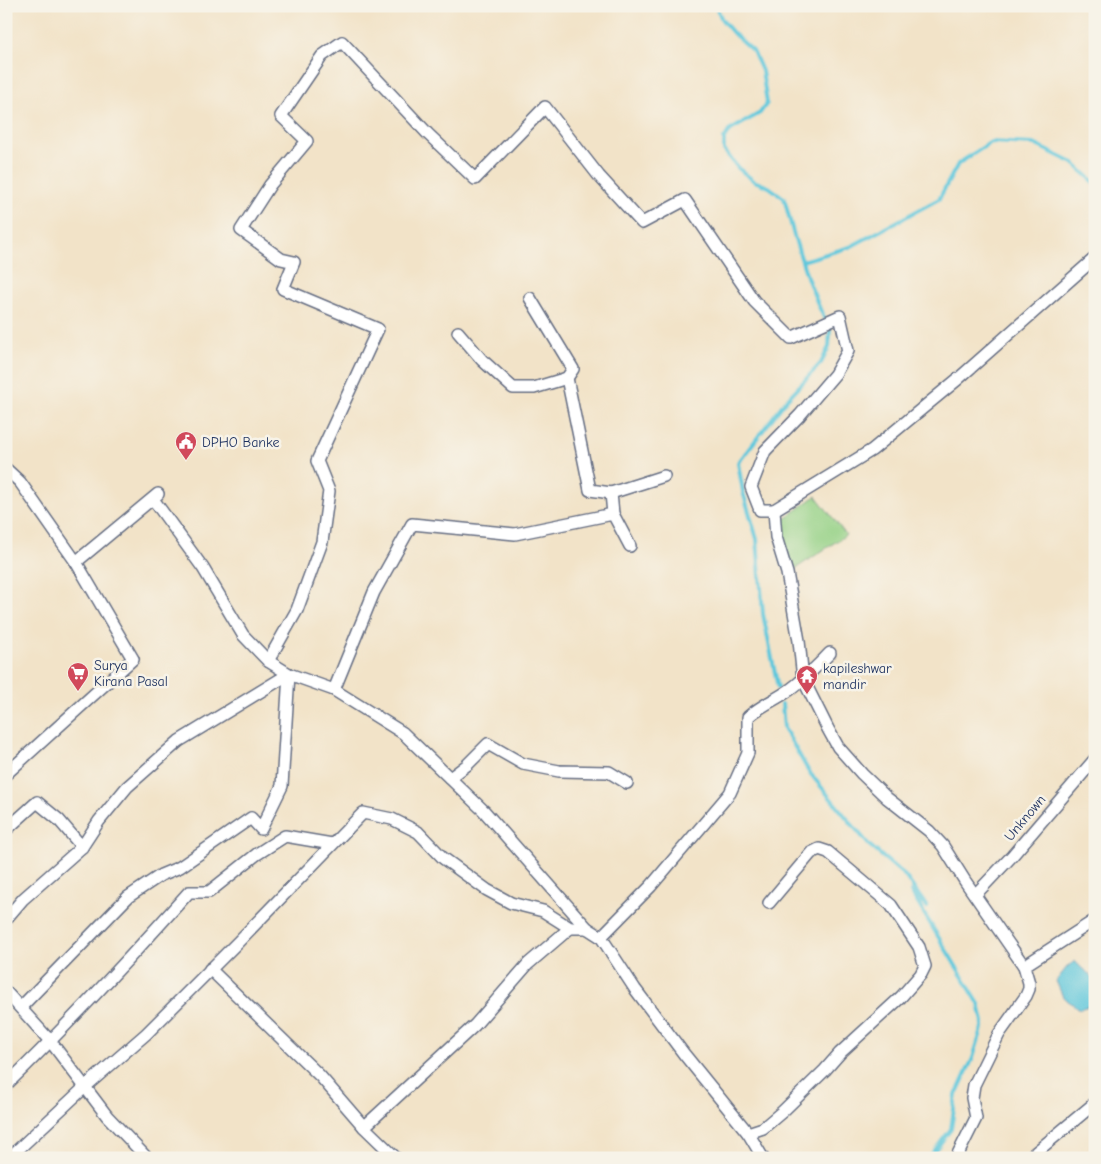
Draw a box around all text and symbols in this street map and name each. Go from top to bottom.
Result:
public building icon: DPHO Banke [174,430,198,461]
place label: DPHO Banke [202,434,280,451]
place label: Surya Kirana Pasal [94,657,168,690]
place label: kapileshwar mandir [823,660,892,693]
supermarket icon: Surya Kirana Pasal [66,661,90,692]
temple icon: kapileshwar mandir [795,664,819,695]
street label: Unknown [1001,791,1049,845]

